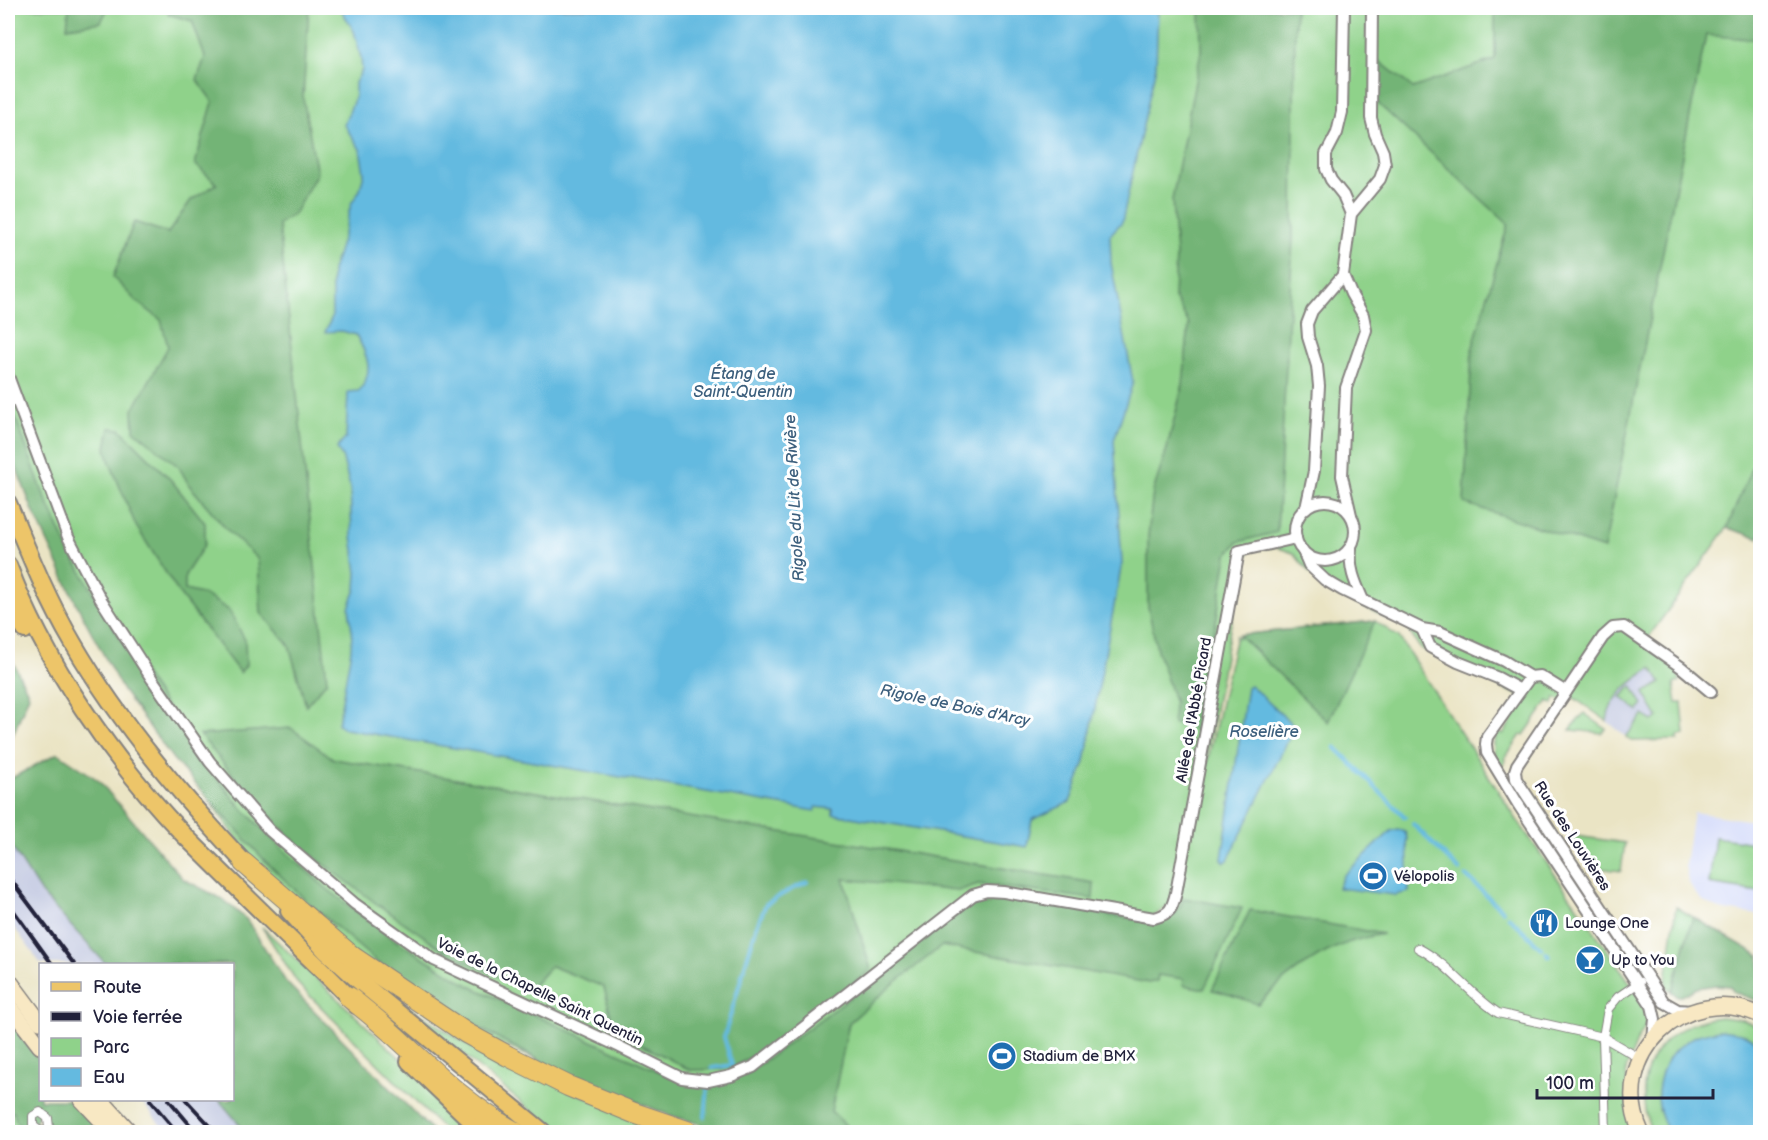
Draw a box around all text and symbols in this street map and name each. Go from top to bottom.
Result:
water label: Étang de Saint-Quentin [693,363,793,402]
water label: Rigole du Lit de Rivière [781,414,809,582]
street label: Allée de l'Abbé Picard [1172,636,1216,784]
water label: Rigole de Bois d'Arcy [879,681,1032,731]
water label: Roselière [1229,723,1299,742]
street label: Rue des Louvières [1529,778,1615,895]
sports icon: Vélopolis [1357,860,1389,892]
place label: Vélopolis [1394,867,1455,886]
restaurant icon: Lounge One [1528,907,1560,939]
place label: Lounge One [1565,914,1649,933]
street label: Voie de la Chapelle Saint Quentin [434,934,646,1050]
bar icon: Up to You [1574,944,1606,976]
place label: Up to You [1611,951,1675,970]
legend [39,963,234,1101]
text: Route [93,977,142,998]
text: Voie ferrée [93,1007,183,1028]
text: Parc [93,1037,130,1058]
sports icon: Stadium de BMX [986,1040,1018,1072]
place label: Stadium de BMX [1023,1047,1135,1066]
scale bar [1537,1062,1712,1100]
text: Eau [93,1067,125,1088]
text: 100 m [1546,1073,1594,1094]

